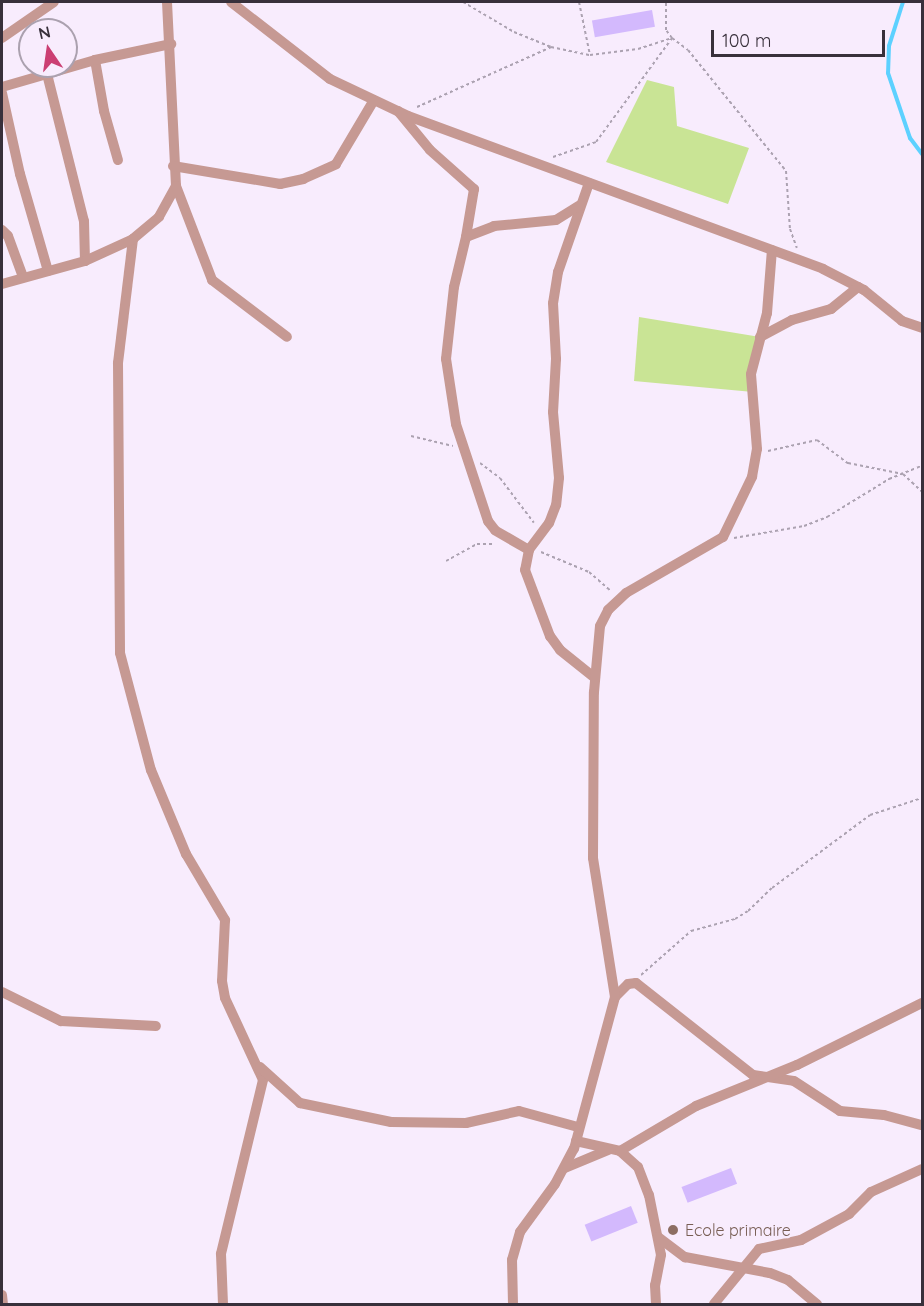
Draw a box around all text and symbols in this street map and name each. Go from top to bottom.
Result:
north arrow [18,18,78,78]
scale bar [714,18,888,56]
text: N [36,21,52,43]
text: 100 m [722,29,771,52]
place label: Ecole primaire [685,1220,791,1240]
marker: Ecole primaire [666,1223,680,1237]

